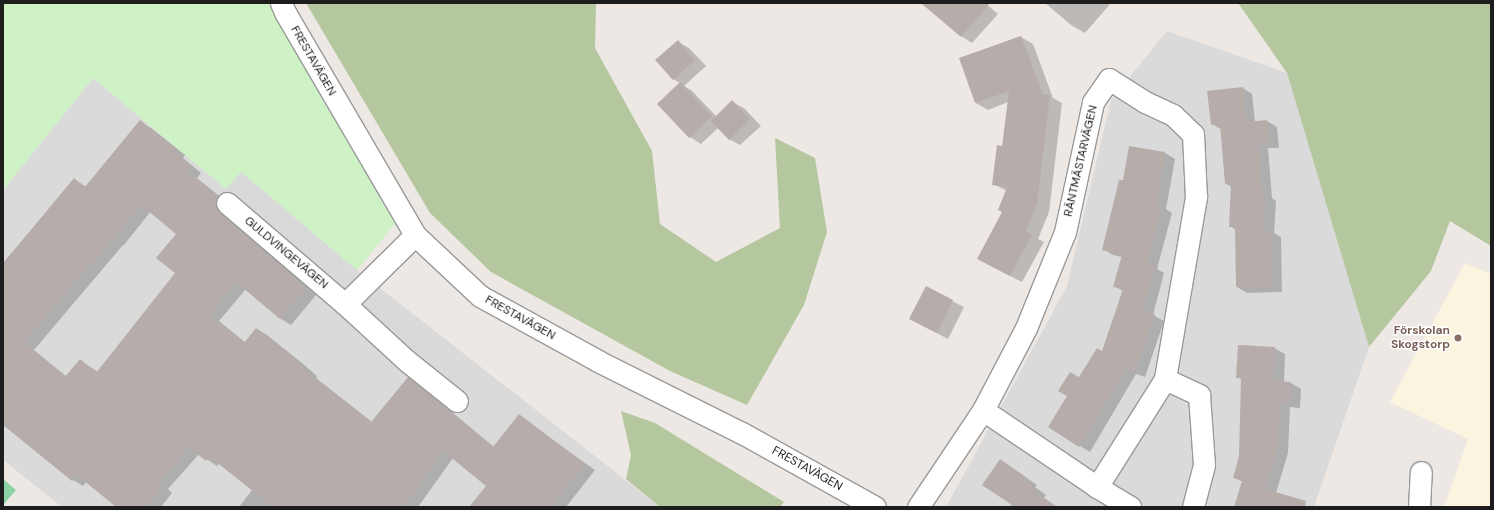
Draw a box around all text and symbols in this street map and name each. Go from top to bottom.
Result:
street label: FRESTAVÄGEN [287,24,339,98]
street label: RÄNTMÄSTARVÄGEN [1061,104,1101,218]
street label: GULDVINGEVÄGEN [241,214,331,292]
street label: FRESTAVÄGEN [482,293,558,343]
place label: Förskolan Skogstorp [1391,324,1450,352]
marker: Förskolan Skogstorp [1453,333,1463,343]
street label: FRESTAVÄGEN [769,444,845,494]

